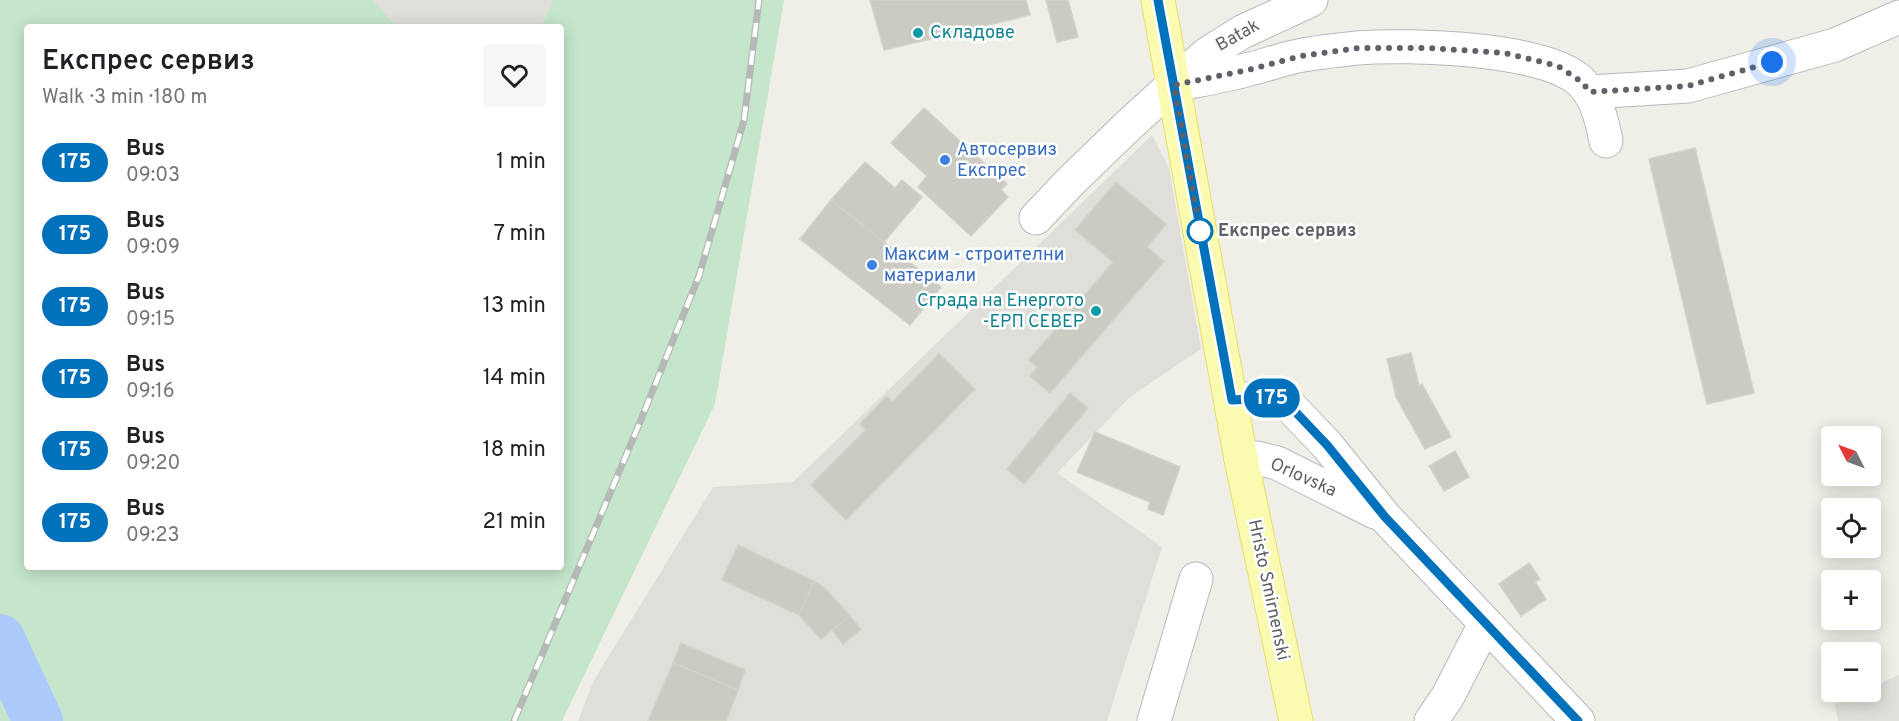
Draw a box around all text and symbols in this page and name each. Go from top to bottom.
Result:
street label: Batak [1212,15,1264,57]
place label: Складове [930,22,1015,45]
marker: Складове [911,26,925,40]
text: Експрес сервиз [42,44,255,80]
button: heart [483,44,546,107]
your location [1757,47,1787,77]
text: Walk · 3 min · 180 m [42,85,207,111]
text: Bus [126,136,165,163]
place label: Автосервиз Експрес [957,139,1057,183]
text: 175 [59,149,91,176]
text: 1 min [496,149,546,176]
marker: Автосервиз Експрес [938,153,952,167]
text: 09:03 [126,163,180,189]
text: Bus [126,208,165,235]
marker: Експрес сервиз [1187,218,1213,244]
place label: Експрес сервиз [1218,220,1357,243]
text: 175 [59,221,91,248]
text: 7 min [494,221,546,248]
text: 09:09 [126,235,180,261]
place label: Максим - строителни материали [884,244,1064,288]
marker: Максим - строителни материали [865,258,879,272]
text: Bus [126,280,165,307]
place label: Сграда на Енергото -ЕРП СЕВЕР [917,290,1084,334]
text: 175 [59,293,91,320]
text: 13 min [483,293,546,320]
marker: Сграда на Енергото -ЕРП СЕВЕР [1089,304,1103,318]
text: 09:15 [126,307,175,333]
text: Bus [126,352,165,379]
text: 175 [59,365,91,392]
text: 14 min [483,365,546,392]
line badge: 175 [1238,378,1306,418]
text: 09:16 [126,379,175,405]
text: 175 [1256,385,1288,412]
text: Bus [126,424,165,451]
north arrow [1821,426,1881,486]
map controls [1821,426,1881,702]
text: 175 [59,437,91,464]
text: 18 min [483,437,546,464]
text: 09:20 [126,451,180,477]
street label: Orlovska [1266,453,1340,503]
text: Bus [126,496,165,523]
button: locate [1821,498,1881,558]
text: 175 [59,509,91,536]
text: 21 min [483,509,546,536]
street label: Hristo Smirnenski [1242,517,1294,663]
text: 09:23 [126,523,180,549]
button: + [1821,570,1881,630]
button: − [1821,642,1881,702]

